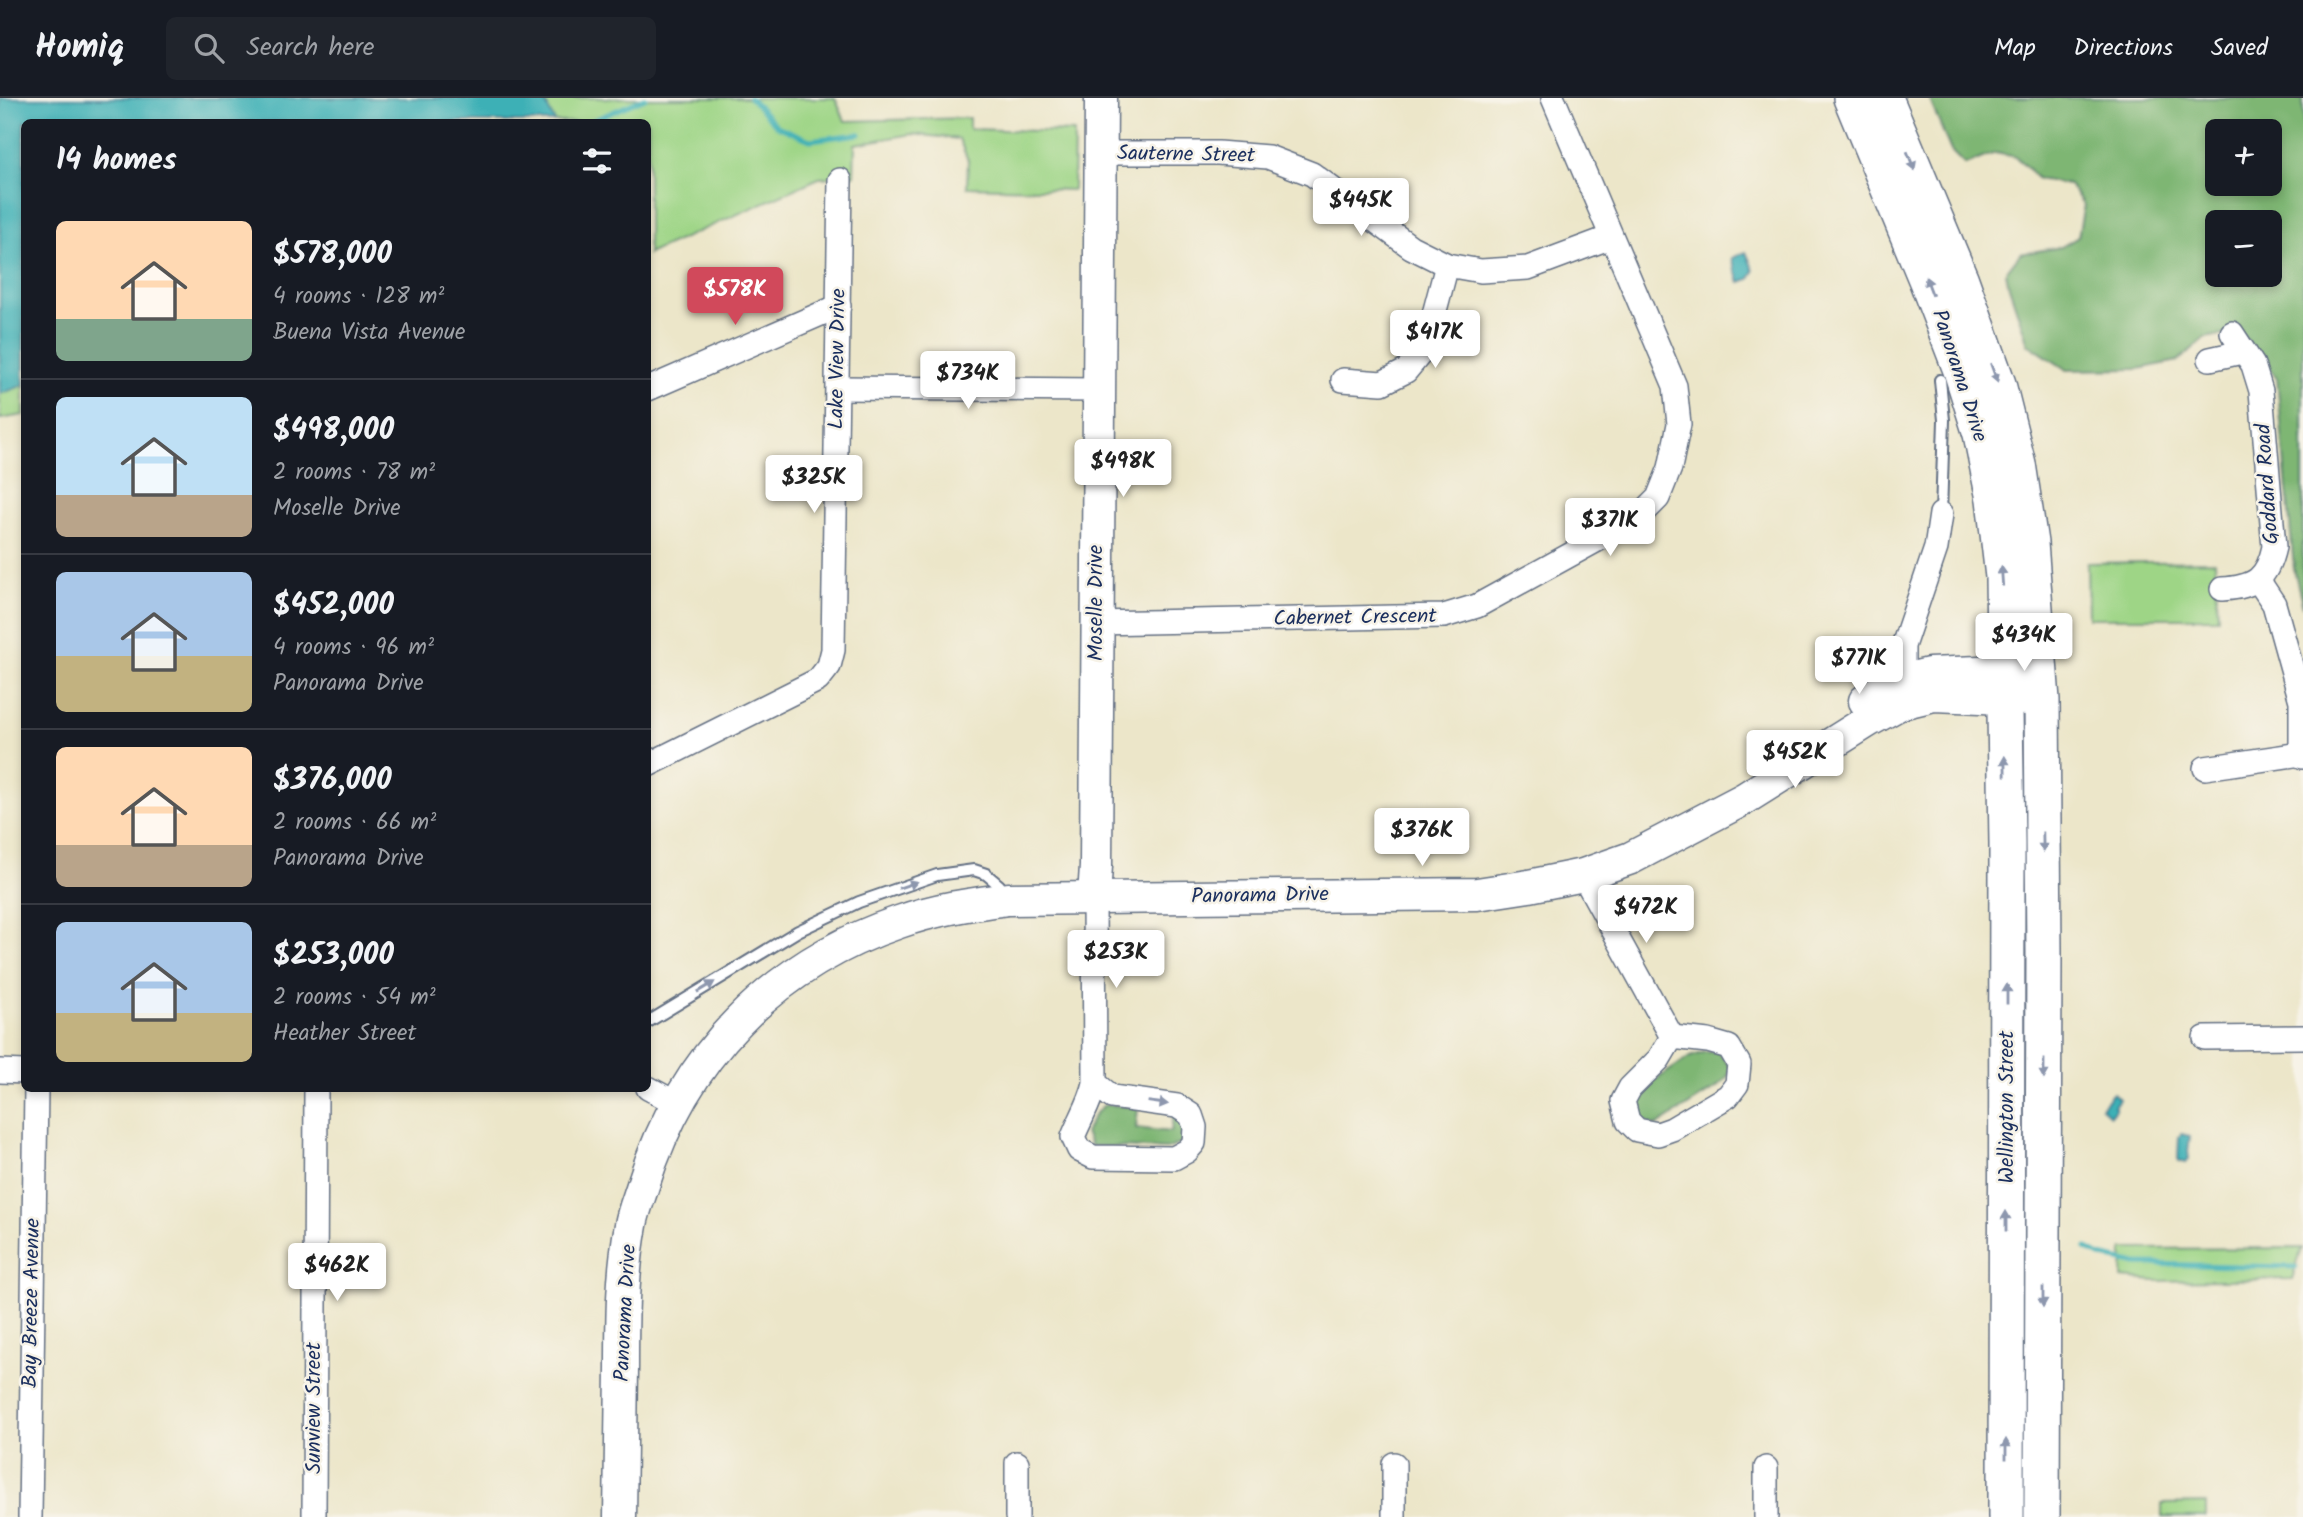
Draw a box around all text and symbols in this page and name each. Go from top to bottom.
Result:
search box [166,17,656,80]
text: Homiq [35,22,124,75]
text: Search here [246,27,374,69]
icon: search [190,29,228,67]
text: Map [1994,29,2036,68]
text: Directions [2074,29,2173,68]
text: Saved [2211,29,2268,68]
map controls [2205,119,2282,287]
button: + [2205,119,2282,196]
text: 14 homes [56,137,177,185]
street label: Sauterne Street [1117,137,1256,173]
icon: filters [578,142,616,180]
one-way arrow [1905,151,1917,171]
pin: $445K [1312,178,1410,238]
text: $445K [1329,183,1393,219]
button: − [2205,210,2282,287]
text: $578,000 [273,231,392,279]
icon: home [112,249,196,333]
pin: $578K [686,268,784,327]
text: $578K [703,272,767,308]
one-way arrow [1923,276,1934,297]
text: 4 rooms · 128 m² [273,279,444,315]
street label: Lake View Drive [820,288,856,430]
street label: Panorama Drive [1922,305,1996,447]
pin: $417K [1386,310,1484,370]
text: Buena Vista Avenue [273,315,465,351]
text: $417K [1406,315,1464,351]
pin: $734K [919,352,1017,411]
text: $734K [936,356,1000,392]
one-way arrow [1989,362,2000,383]
text: $498,000 [273,407,394,455]
street label: Goddard Road [2247,422,2289,546]
icon: home [112,425,196,509]
pin: $498K [1074,440,1172,499]
text: $498K [1090,444,1156,480]
text: 2 rooms · 78 m² [273,455,435,491]
pin: $325K [765,456,863,515]
text: $325K [781,460,847,496]
text: Moselle Drive [273,491,401,527]
pin: $371K [1561,498,1659,558]
text: $371K [1581,503,1639,539]
street label: Moselle Drive [1080,544,1113,661]
one-way arrow [1997,565,2008,587]
text: $452,000 [273,582,394,630]
icon: home [112,600,196,684]
street label: Cabernet Crescent [1273,600,1438,636]
pin: $434K [1975,614,2073,673]
text: $434K [1991,618,2057,654]
text: 4 rooms · 96 m² [273,630,434,666]
pin: $771K [1810,636,1908,696]
text: $771K [1831,641,1887,677]
text: Panorama Drive [273,666,424,702]
pin: $452K [1746,730,1844,790]
text: $452K [1762,735,1828,771]
one-way arrow [2000,755,2011,777]
text: $376,000 [273,757,392,805]
icon: home [112,775,196,859]
text: 2 rooms · 66 m² [273,805,436,841]
pin: $376K [1373,808,1471,868]
text: $376K [1390,813,1454,849]
one-way arrow [2037,831,2049,853]
text: Panorama Drive [273,841,424,877]
street label: Panorama Drive [1191,878,1330,914]
one-way arrow [898,879,919,890]
pin: $472K [1597,886,1695,945]
text: $472K [1614,890,1678,926]
pin: $253K [1067,930,1165,990]
text: $253,000 [273,932,394,980]
text: $253K [1083,935,1149,971]
icon: home [112,950,196,1034]
text: 2 rooms · 54 m² [273,980,436,1016]
one-way arrow [696,980,715,993]
one-way arrow [2001,983,2013,1005]
text: Heather Street [273,1016,416,1052]
street label: Wellington Street [1991,1030,2024,1183]
one-way arrow [2038,1058,2050,1080]
one-way arrow [1147,1098,1169,1109]
one-way arrow [2000,1210,2012,1232]
street label: Bay Breeze Avenue [14,1217,50,1388]
street label: Panorama Drive [606,1243,646,1383]
pin: $462K [288,1244,386,1303]
text: $462K [304,1248,370,1284]
one-way arrow [2037,1286,2049,1308]
street label: Sunview Street [298,1341,331,1474]
one-way arrow [2000,1438,2012,1460]

